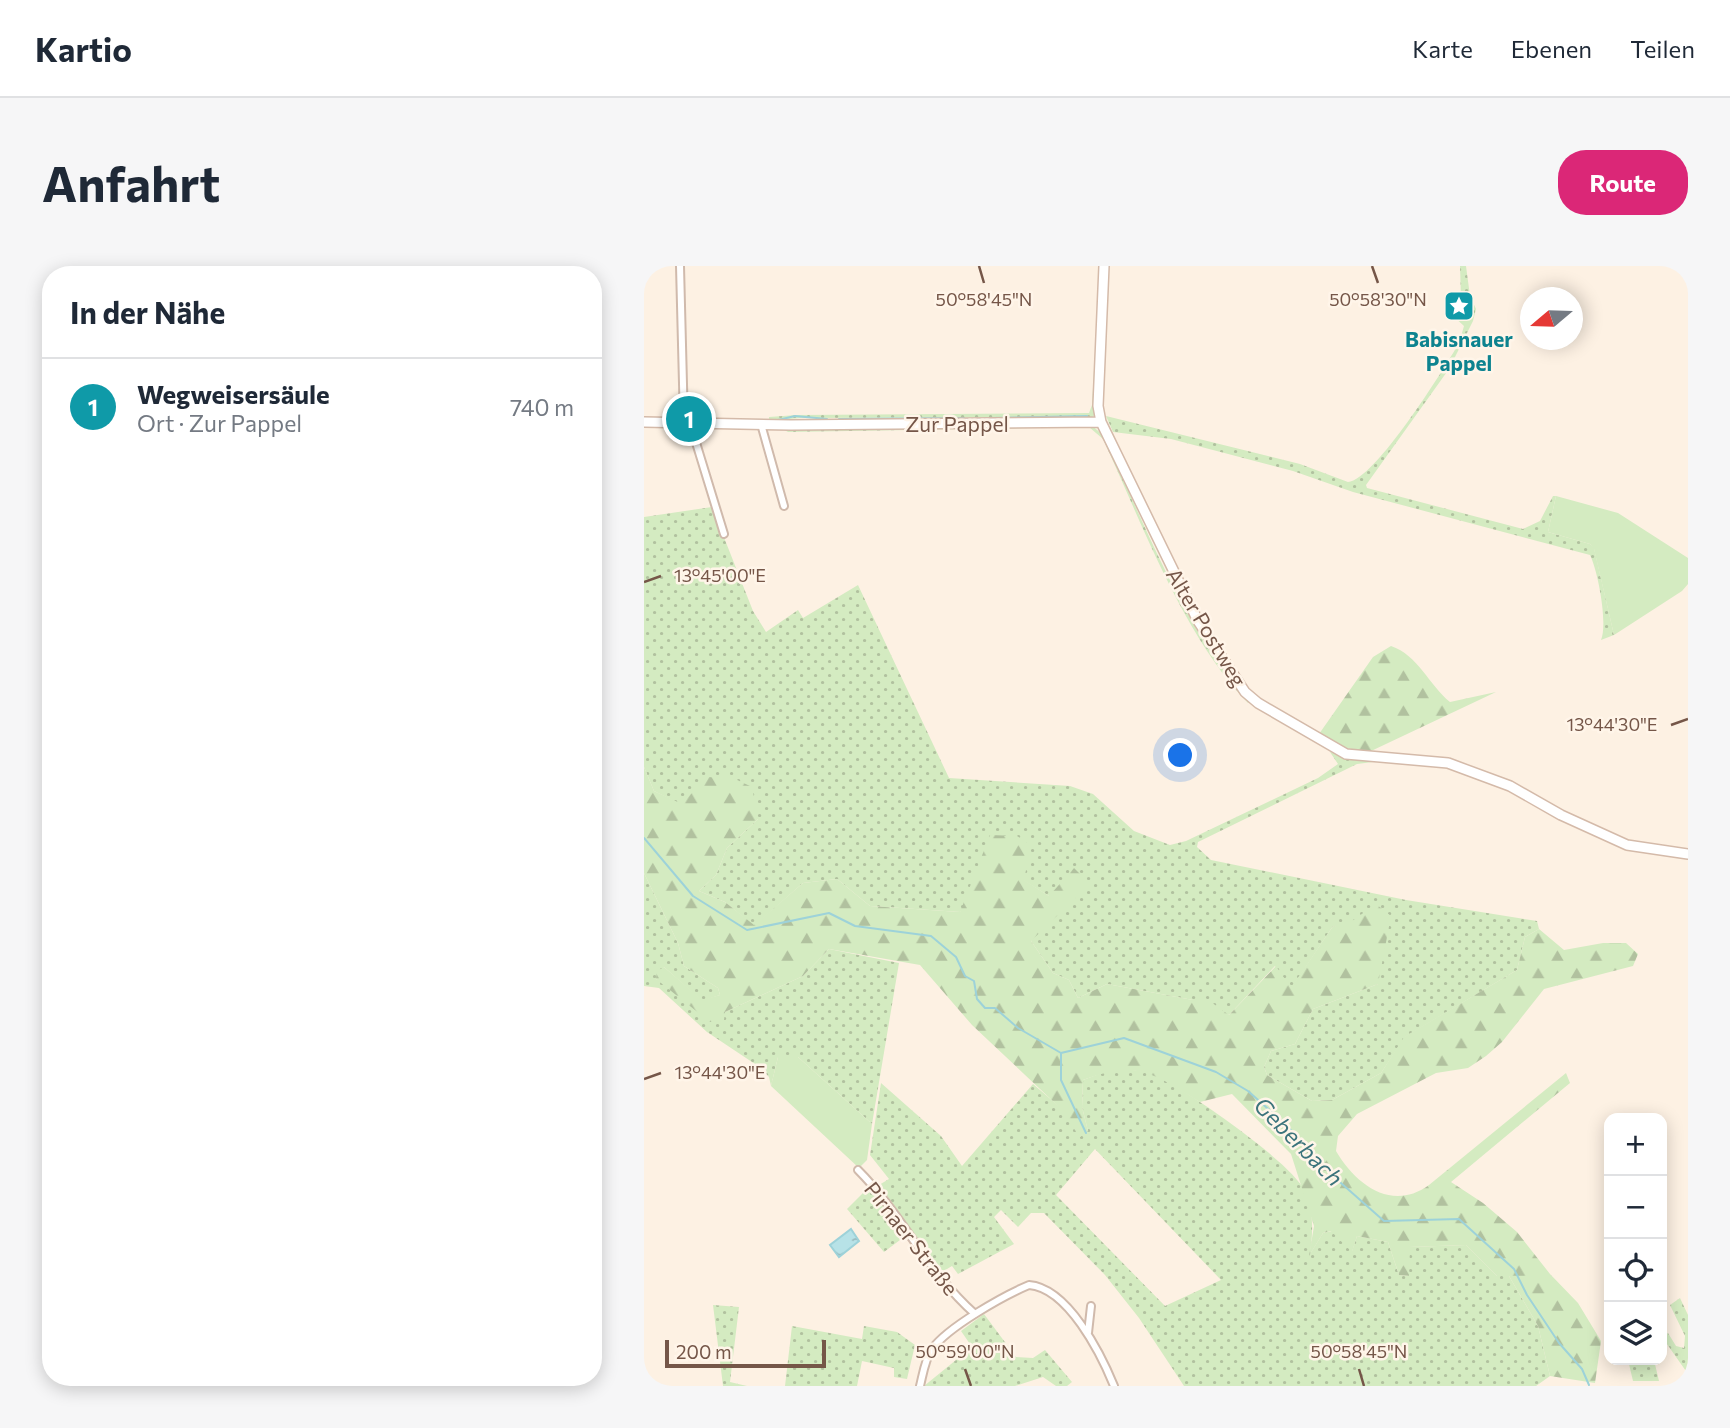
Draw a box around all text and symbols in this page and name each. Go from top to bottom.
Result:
text: Kartio [35,28,132,69]
text: Karte [1412,34,1473,63]
text: Ebenen [1511,34,1592,63]
text: Teilen [1630,34,1695,63]
button: Route [1558,150,1688,215]
text: Anfahrt [42,152,220,212]
north arrow [1520,287,1583,350]
text: 50°58'45"N [936,288,1032,310]
text: 50°58'30"N [1329,288,1427,310]
place icon: Babisnauer Pappel [1442,289,1476,323]
text: In der Nähe [70,293,225,330]
place label: Babisnauer Pappel [1405,326,1513,375]
text: Wegweisersäule [137,378,330,409]
text: 1 [88,393,98,421]
text: 740 m [510,393,574,421]
pin: 1 [666,393,712,445]
text: Ort · Zur Pappel [137,409,302,437]
street label: Zur Pappel [905,411,1009,436]
street label: Alter Postweg [1162,563,1252,691]
text: 13°45'00"E [674,564,766,586]
text: 13°44'30"E [1566,713,1658,735]
your location [1163,738,1197,772]
text: 13°44'30"E [674,1061,766,1083]
water label: Geberbach [1249,1091,1349,1191]
map controls [1604,1113,1667,1365]
button: + [1604,1113,1667,1176]
street label: Pirnaer Straße [860,1176,964,1300]
button: − [1604,1176,1667,1239]
button: locate [1604,1239,1667,1302]
button: layers [1604,1302,1667,1365]
scale bar [665,1337,826,1369]
text: 200 m [676,1340,732,1363]
text: 50°59'00"N [915,1340,1015,1362]
text: 50°58'45"N [1311,1340,1407,1362]

